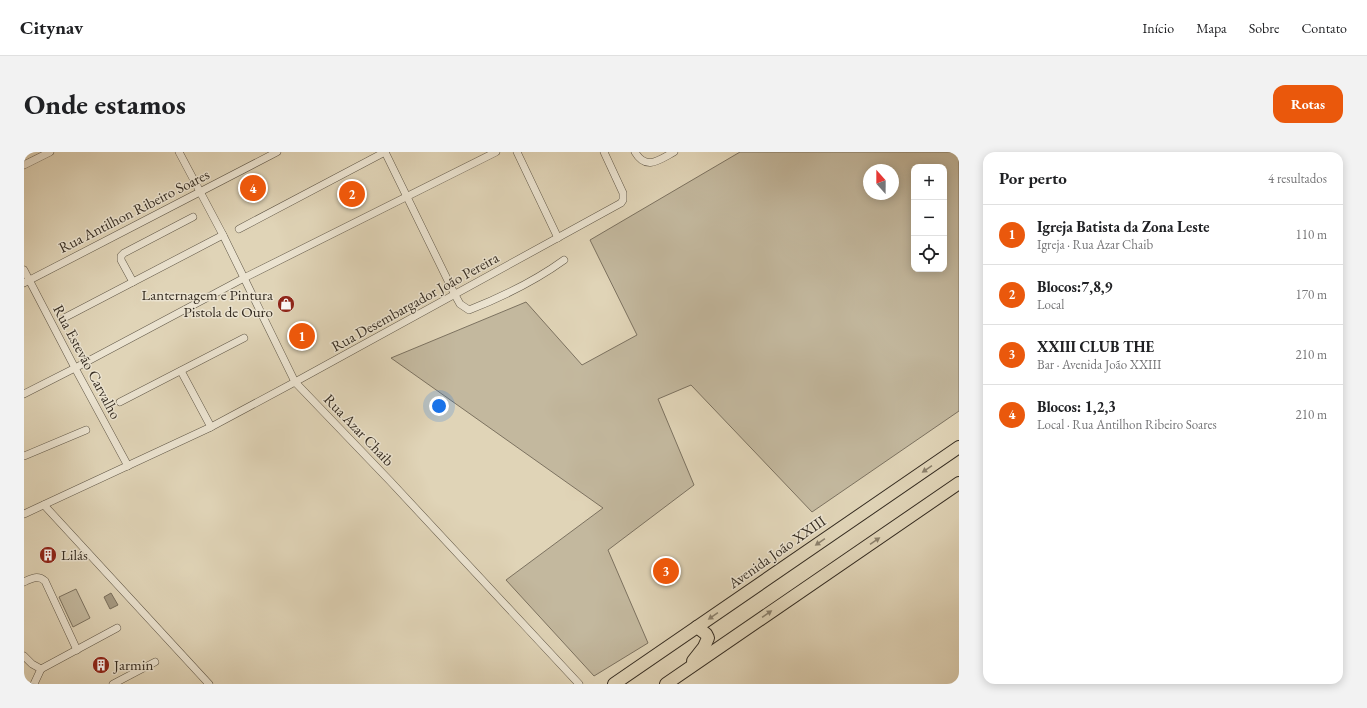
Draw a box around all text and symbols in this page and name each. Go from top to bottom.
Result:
text: Citynav [20,15,83,40]
text: Início [1142,19,1174,37]
text: Mapa [1196,19,1227,37]
text: Sobre [1249,19,1279,37]
text: Contato [1301,19,1347,37]
button: Rotas [1273,85,1343,123]
text: Onde estamos [24,86,186,122]
street label: Rua Antilhon Ribeiro Soares [55,164,213,257]
north arrow [863,164,899,200]
map controls [911,164,947,272]
button: + [911,164,947,200]
text: Por perto [999,167,1067,189]
text: 4 resultados [1268,170,1327,187]
pin: 4 [240,173,266,203]
pin: 2 [339,179,365,209]
button: − [911,200,947,236]
text: Igreja Batista da Zona Leste [1037,217,1210,236]
text: 1 [1009,226,1015,243]
text: 110 m [1296,226,1327,243]
button: locate [911,236,947,272]
text: Igreja · Rua Azar Chaib [1037,236,1153,253]
street label: Rua Desembargador João Pereira [328,248,502,356]
text: Blocos:7,8,9 [1037,277,1112,296]
place label: Lanternagem e Pintura Pistola de Ouro [141,285,273,321]
text: 2 [1009,286,1015,303]
text: 170 m [1296,286,1327,303]
shop icon: Lanternagem e Pintura Pistola de Ouro [276,294,296,314]
text: Local [1037,296,1064,313]
street label: Rua Estevão Carvalho [49,301,126,422]
pin: 1 [289,321,315,351]
text: XXIII CLUB THE [1037,337,1154,356]
text: 3 [1009,346,1015,363]
text: 210 m [1296,346,1327,363]
text: Bar · Avenida João XXIII [1037,356,1161,373]
street label: Rua Azar Chaib [320,390,399,470]
your location [429,396,449,416]
text: Blocos: 1,2,3 [1037,397,1116,416]
text: 4 [1009,406,1015,423]
text: 210 m [1296,406,1327,423]
text: Local · Rua Antilhon Ribeiro Soares [1037,416,1217,433]
one-way arrow [921,465,933,472]
street label: Avenida João XXIII [723,511,829,593]
one-way arrow [869,537,880,545]
one-way arrow [814,538,825,546]
building icon: Lilás [38,545,58,565]
place label: Lilás [61,545,88,564]
pin: 3 [653,556,679,586]
one-way arrow [762,610,773,618]
one-way arrow [707,612,718,620]
building icon: Jarmin [91,655,111,675]
place label: Jarmin [112,655,153,674]

